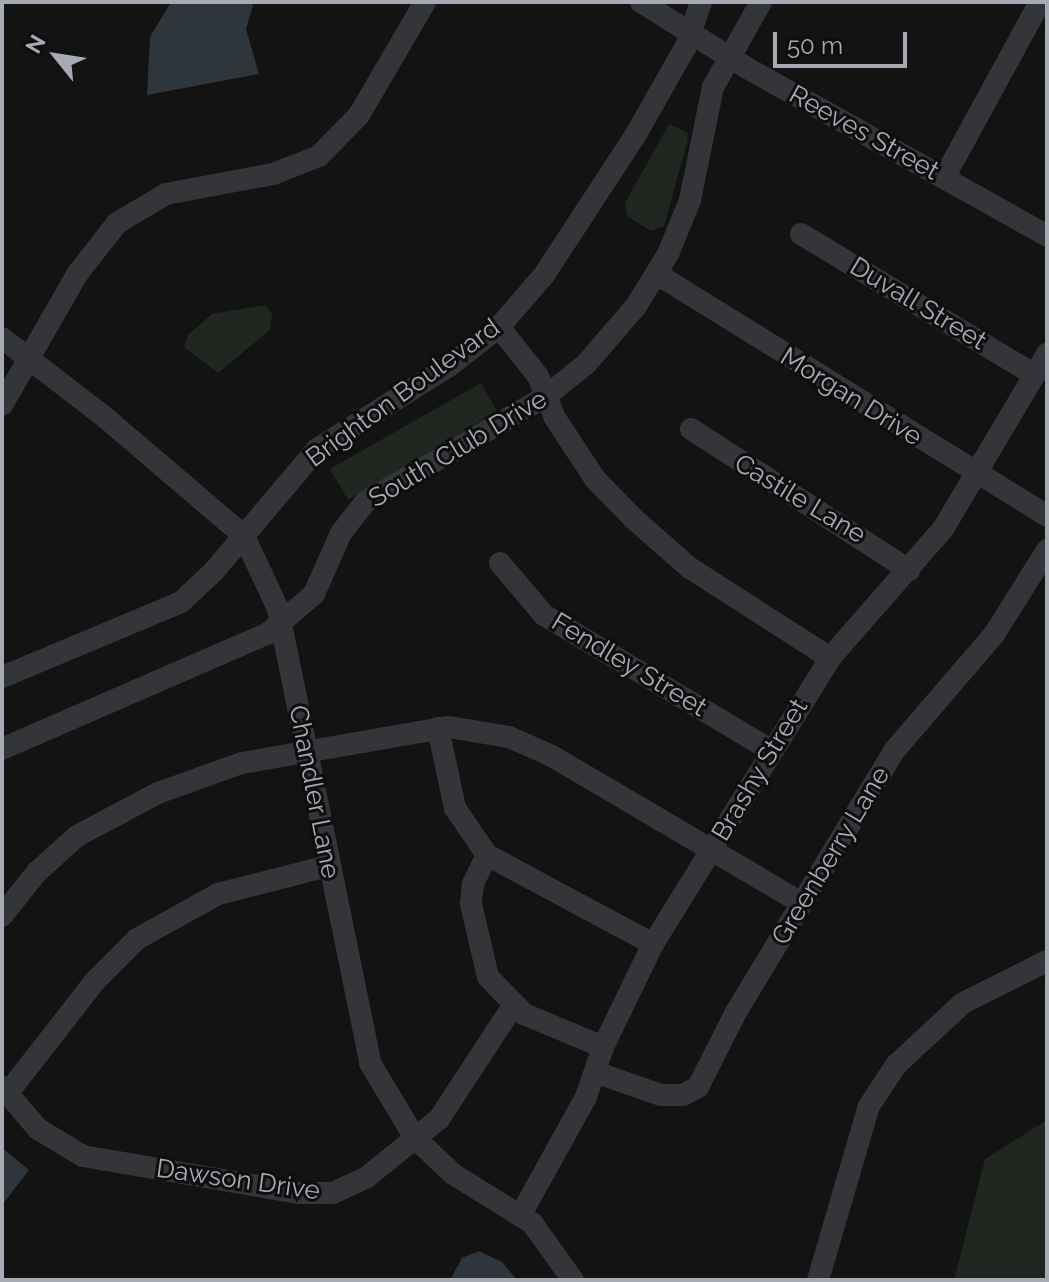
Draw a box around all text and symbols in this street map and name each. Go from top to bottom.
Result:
north arrow [16,16,96,96]
scale bar [777,16,911,66]
text: N [20,30,51,58]
text: 50 m [787,31,843,60]
street label: Reeves Street [784,79,944,187]
street label: Duvall Street [844,251,992,357]
street label: Brighton Boulevard [300,312,506,474]
street label: Morgan Drive [775,341,927,453]
street label: South Club Drive [363,384,553,514]
street label: Castile Lane [729,448,871,550]
street label: Fendley Street [546,606,712,724]
street label: Brashy Street [705,693,815,847]
street label: Chandler Lane [282,702,346,882]
street label: Greenberry Lane [765,761,897,951]
street label: Dawson Drive [154,1153,322,1207]

